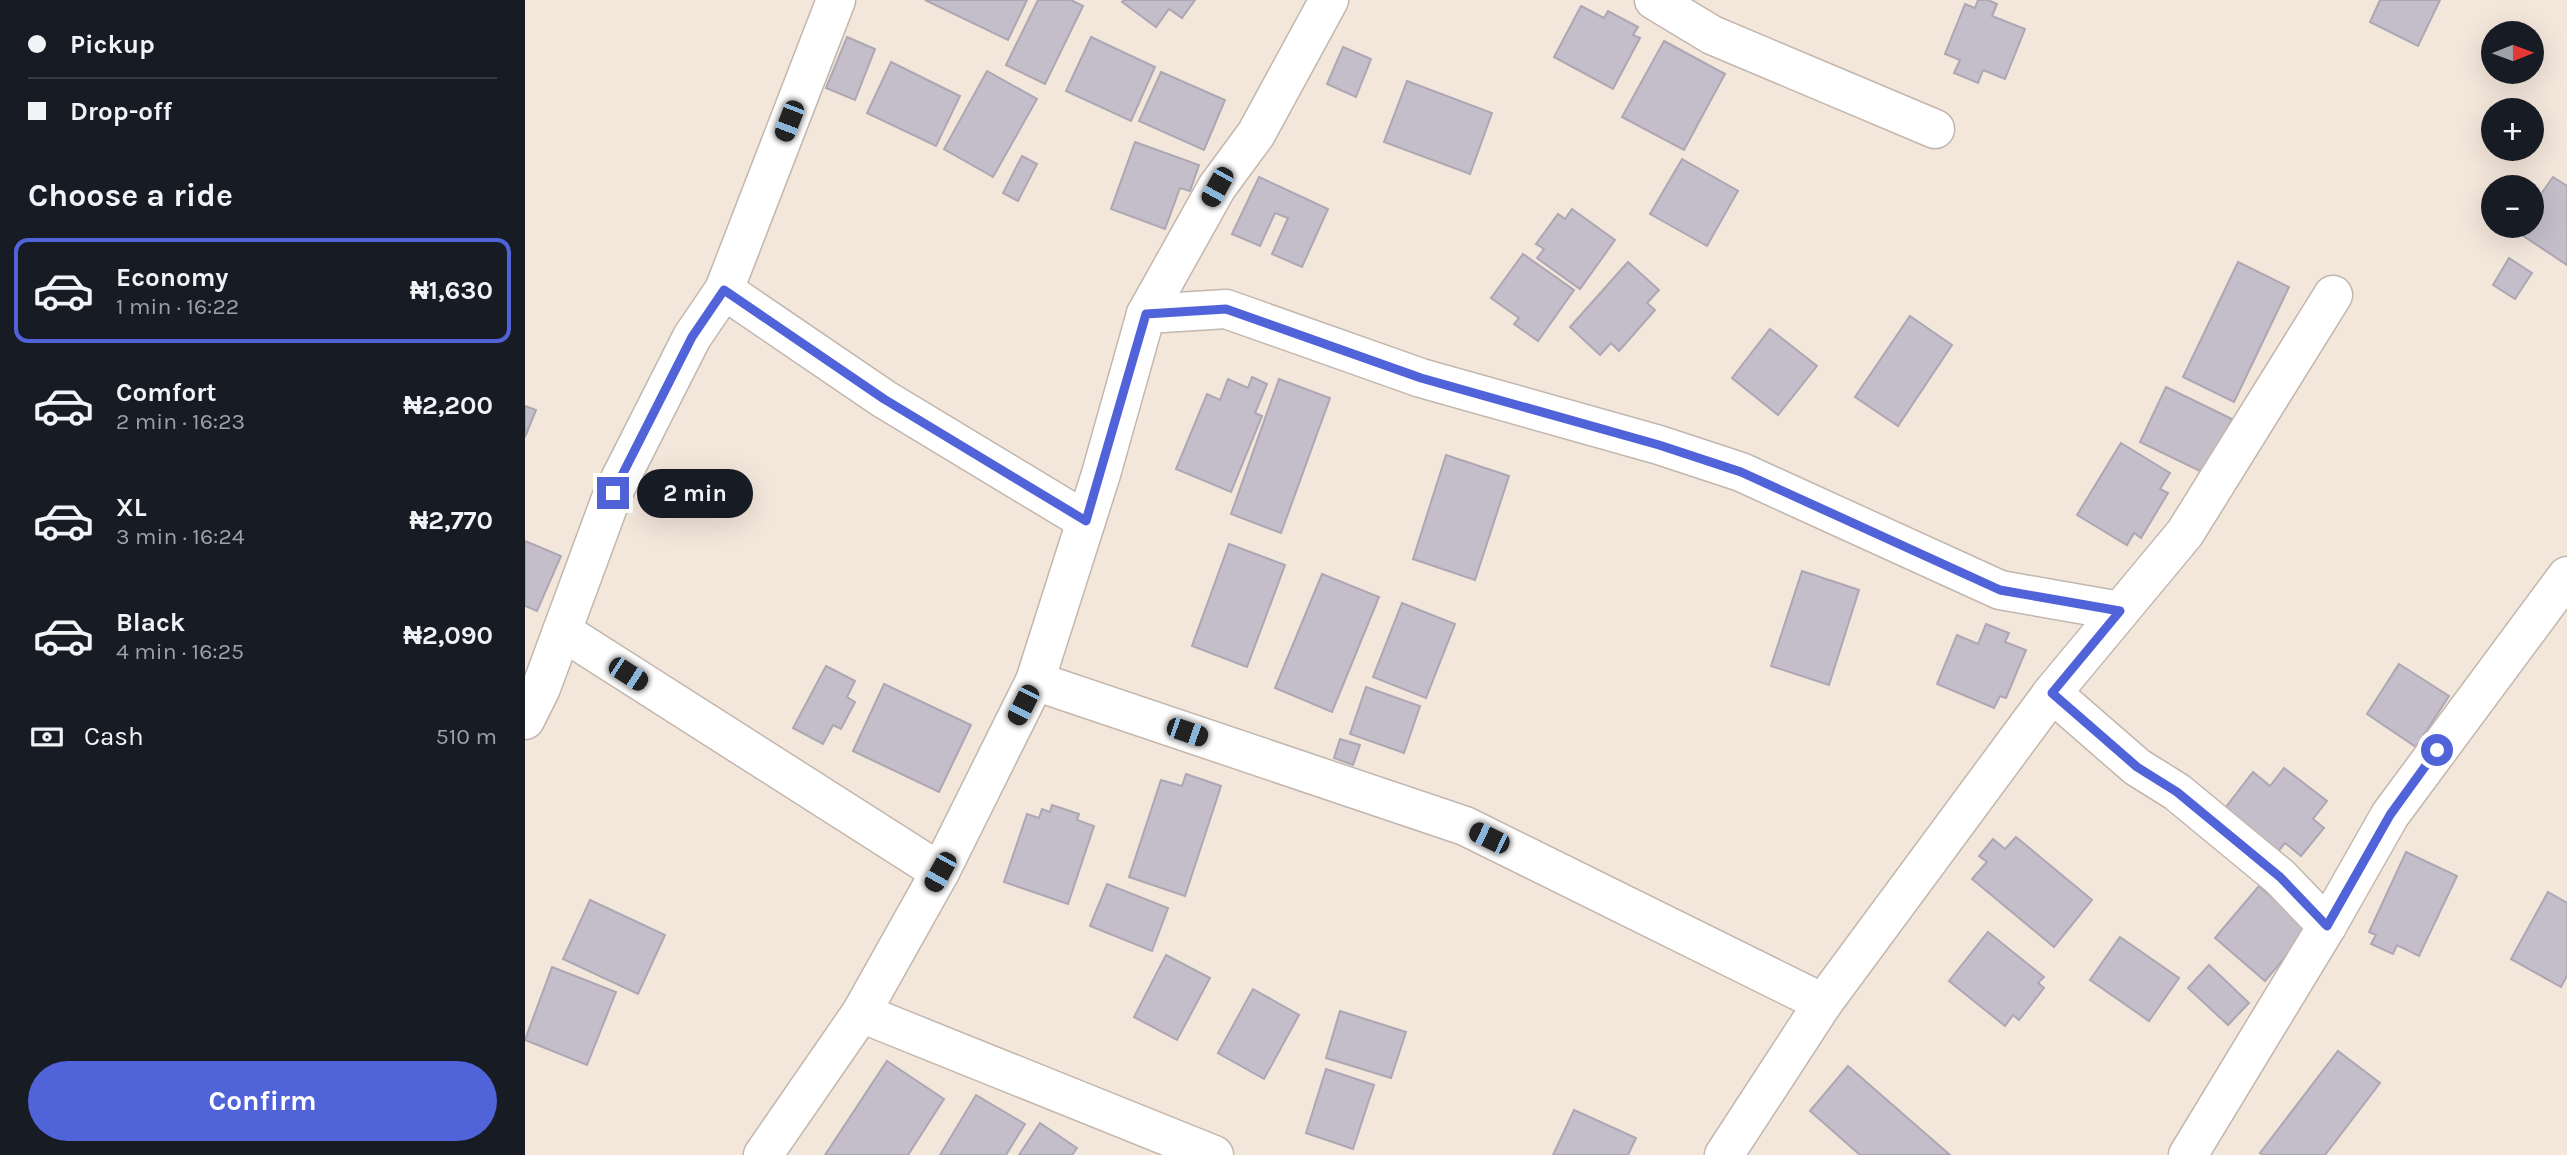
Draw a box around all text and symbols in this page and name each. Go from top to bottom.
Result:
north arrow [2481,21,2545,84]
map controls [2481,21,2544,238]
text: Pickup [70,29,155,60]
text: Drop-off [70,96,172,127]
car [772,98,807,144]
button: + [2481,98,2544,161]
car [1198,164,1237,210]
button: − [2481,175,2544,238]
text: Choose a ride [28,177,233,214]
icon: car [32,259,95,322]
text: Economy [116,262,228,293]
text: ₦1,630 [410,275,493,306]
text: 1 min · 16:22 [116,293,239,320]
icon: car [32,374,95,437]
text: Comfort [116,377,217,408]
text: ₦2,200 [403,390,493,421]
text: 2 min · 16:23 [116,408,245,435]
callout: 2 min [637,468,753,518]
route end [597,477,629,509]
text: 2 min [663,480,727,507]
icon: car [32,489,95,552]
text: XL [116,492,147,523]
text: ₦2,770 [410,505,493,536]
text: 3 min · 16:24 [116,523,245,550]
icon: car [32,604,95,667]
text: Black [116,607,185,638]
text: ₦2,090 [403,620,493,651]
text: 4 min · 16:25 [116,638,244,665]
car [605,654,652,694]
car [1005,682,1042,728]
car [1164,715,1211,749]
icon: cash [28,718,66,756]
text: Cash [84,721,144,752]
text: 510 m [436,723,497,750]
route start [2421,734,2453,766]
car [1466,819,1513,857]
car [921,849,960,895]
button: Confirm [28,1061,497,1141]

